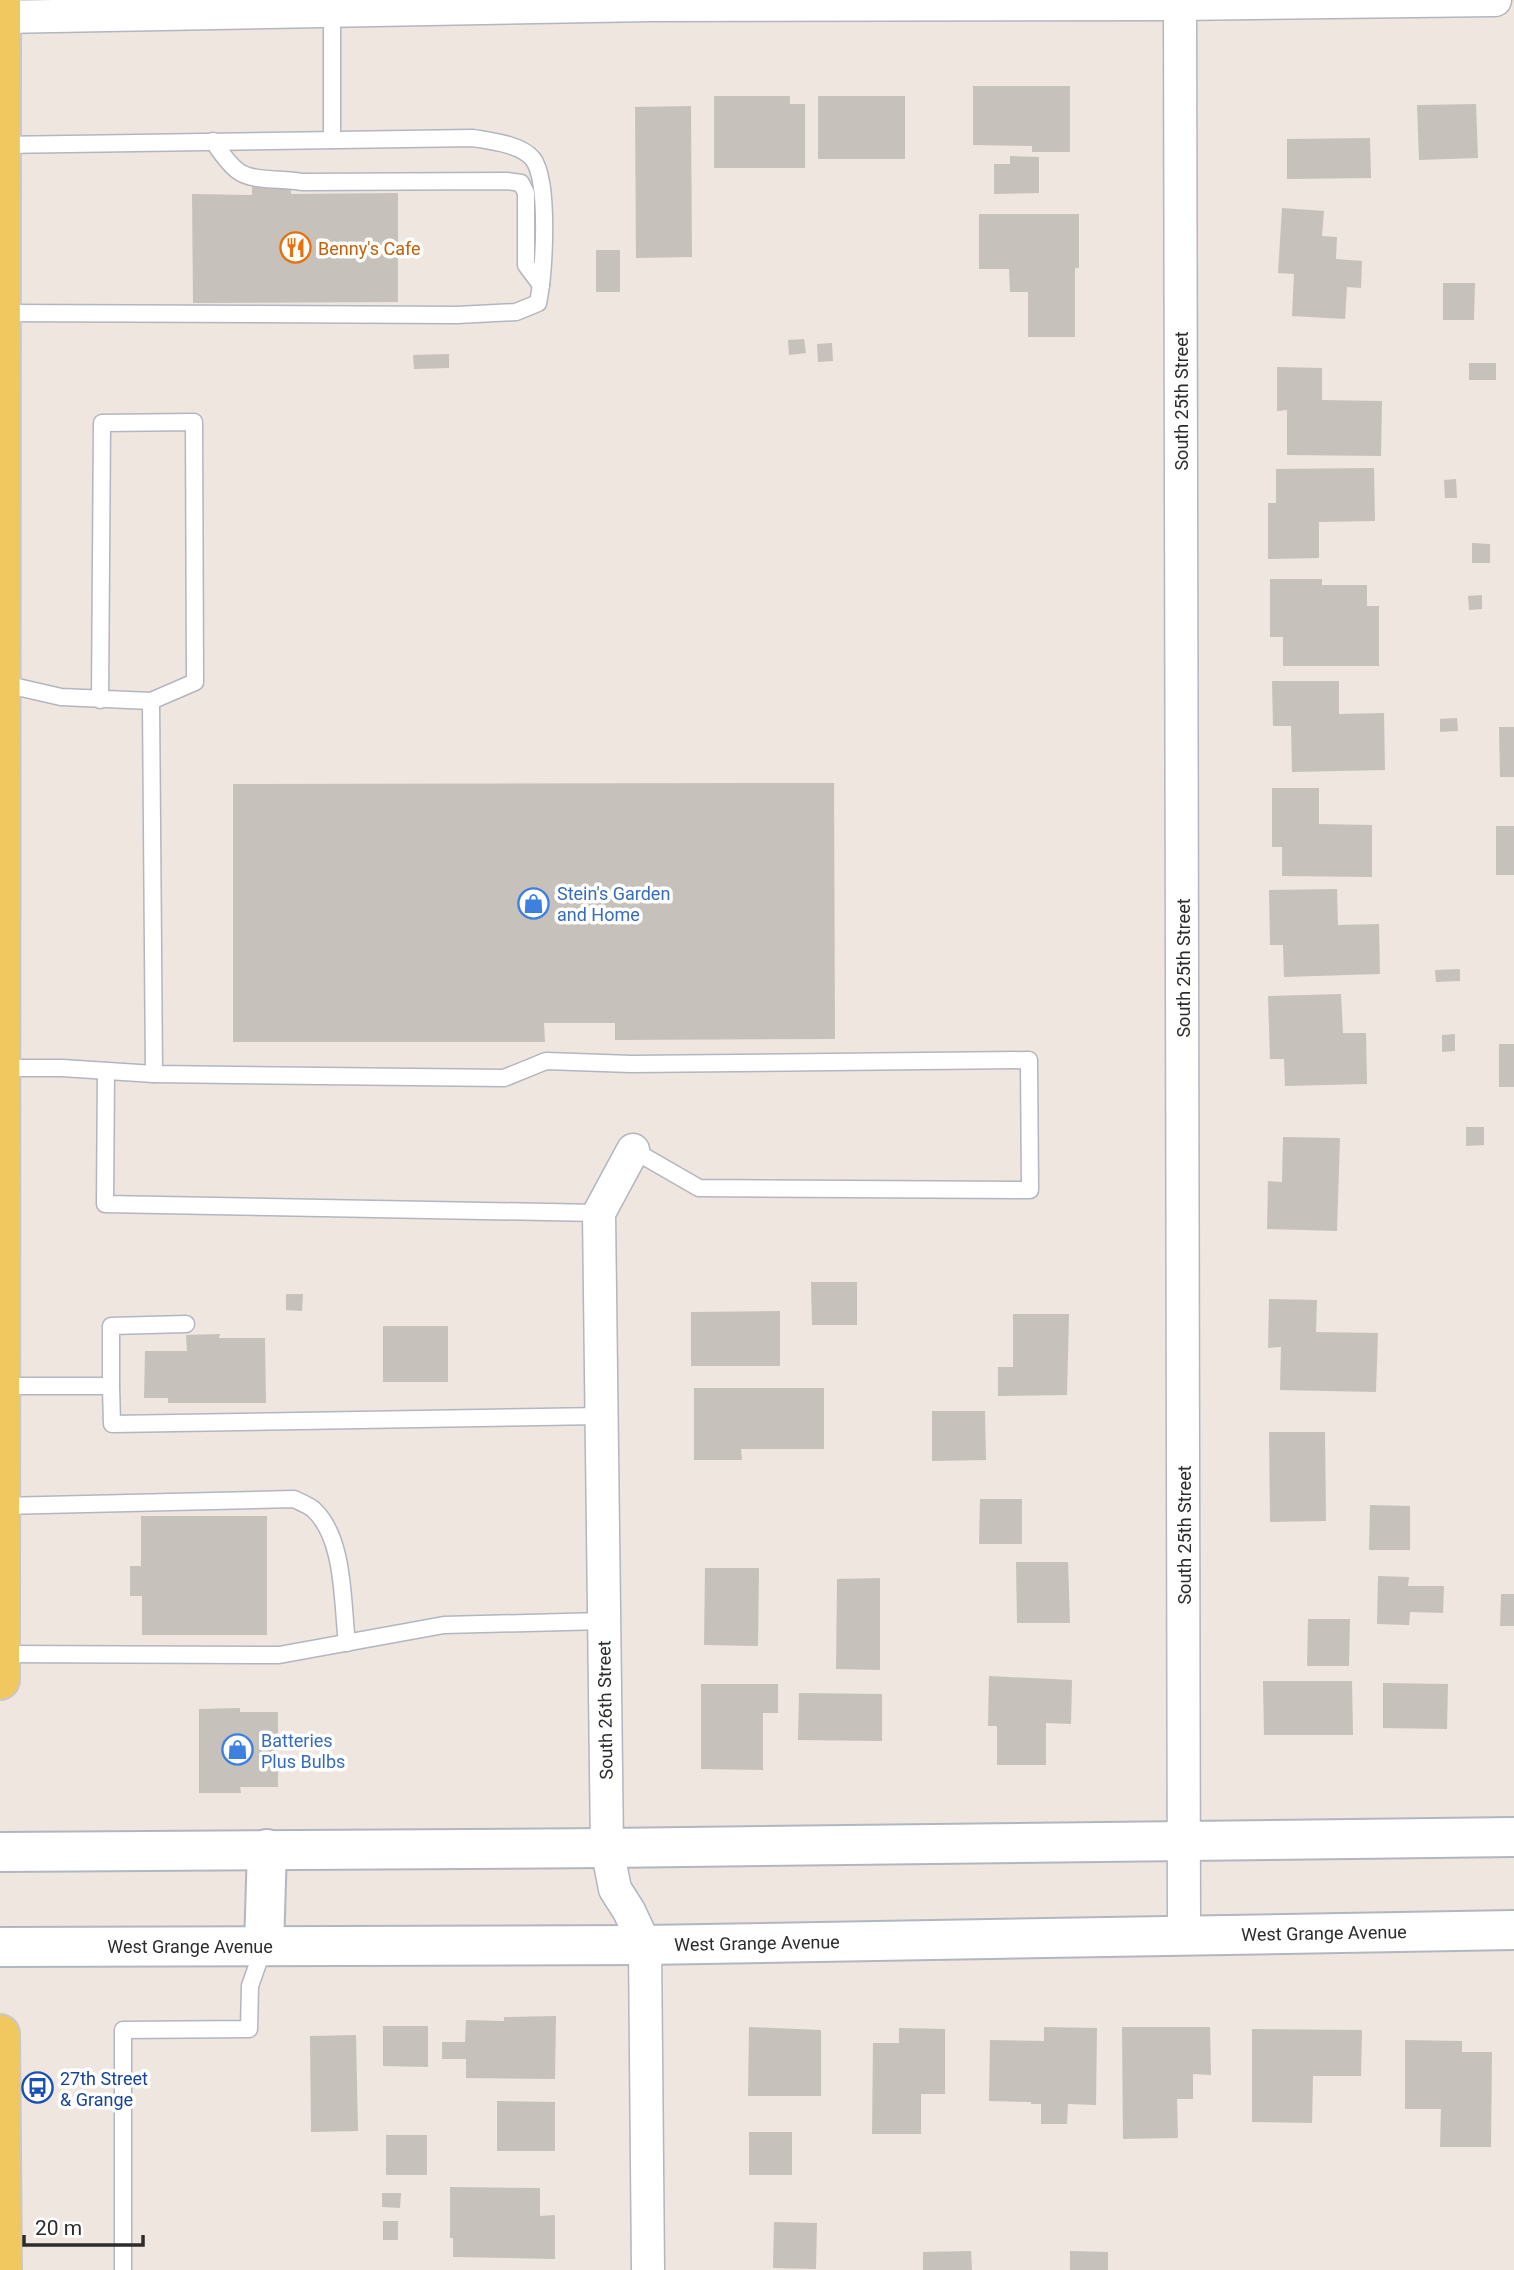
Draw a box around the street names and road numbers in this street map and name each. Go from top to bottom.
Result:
street label: South 25th Street [1171,331,1192,471]
street label: South 25th Street [1173,898,1194,1038]
street label: South 25th Street [1174,1465,1195,1605]
street label: South 26th Street [593,1640,617,1780]
street label: West Grange Avenue [1241,1921,1407,1945]
street label: West Grange Avenue [674,1931,840,1955]
street label: West Grange Avenue [107,1936,273,1957]

